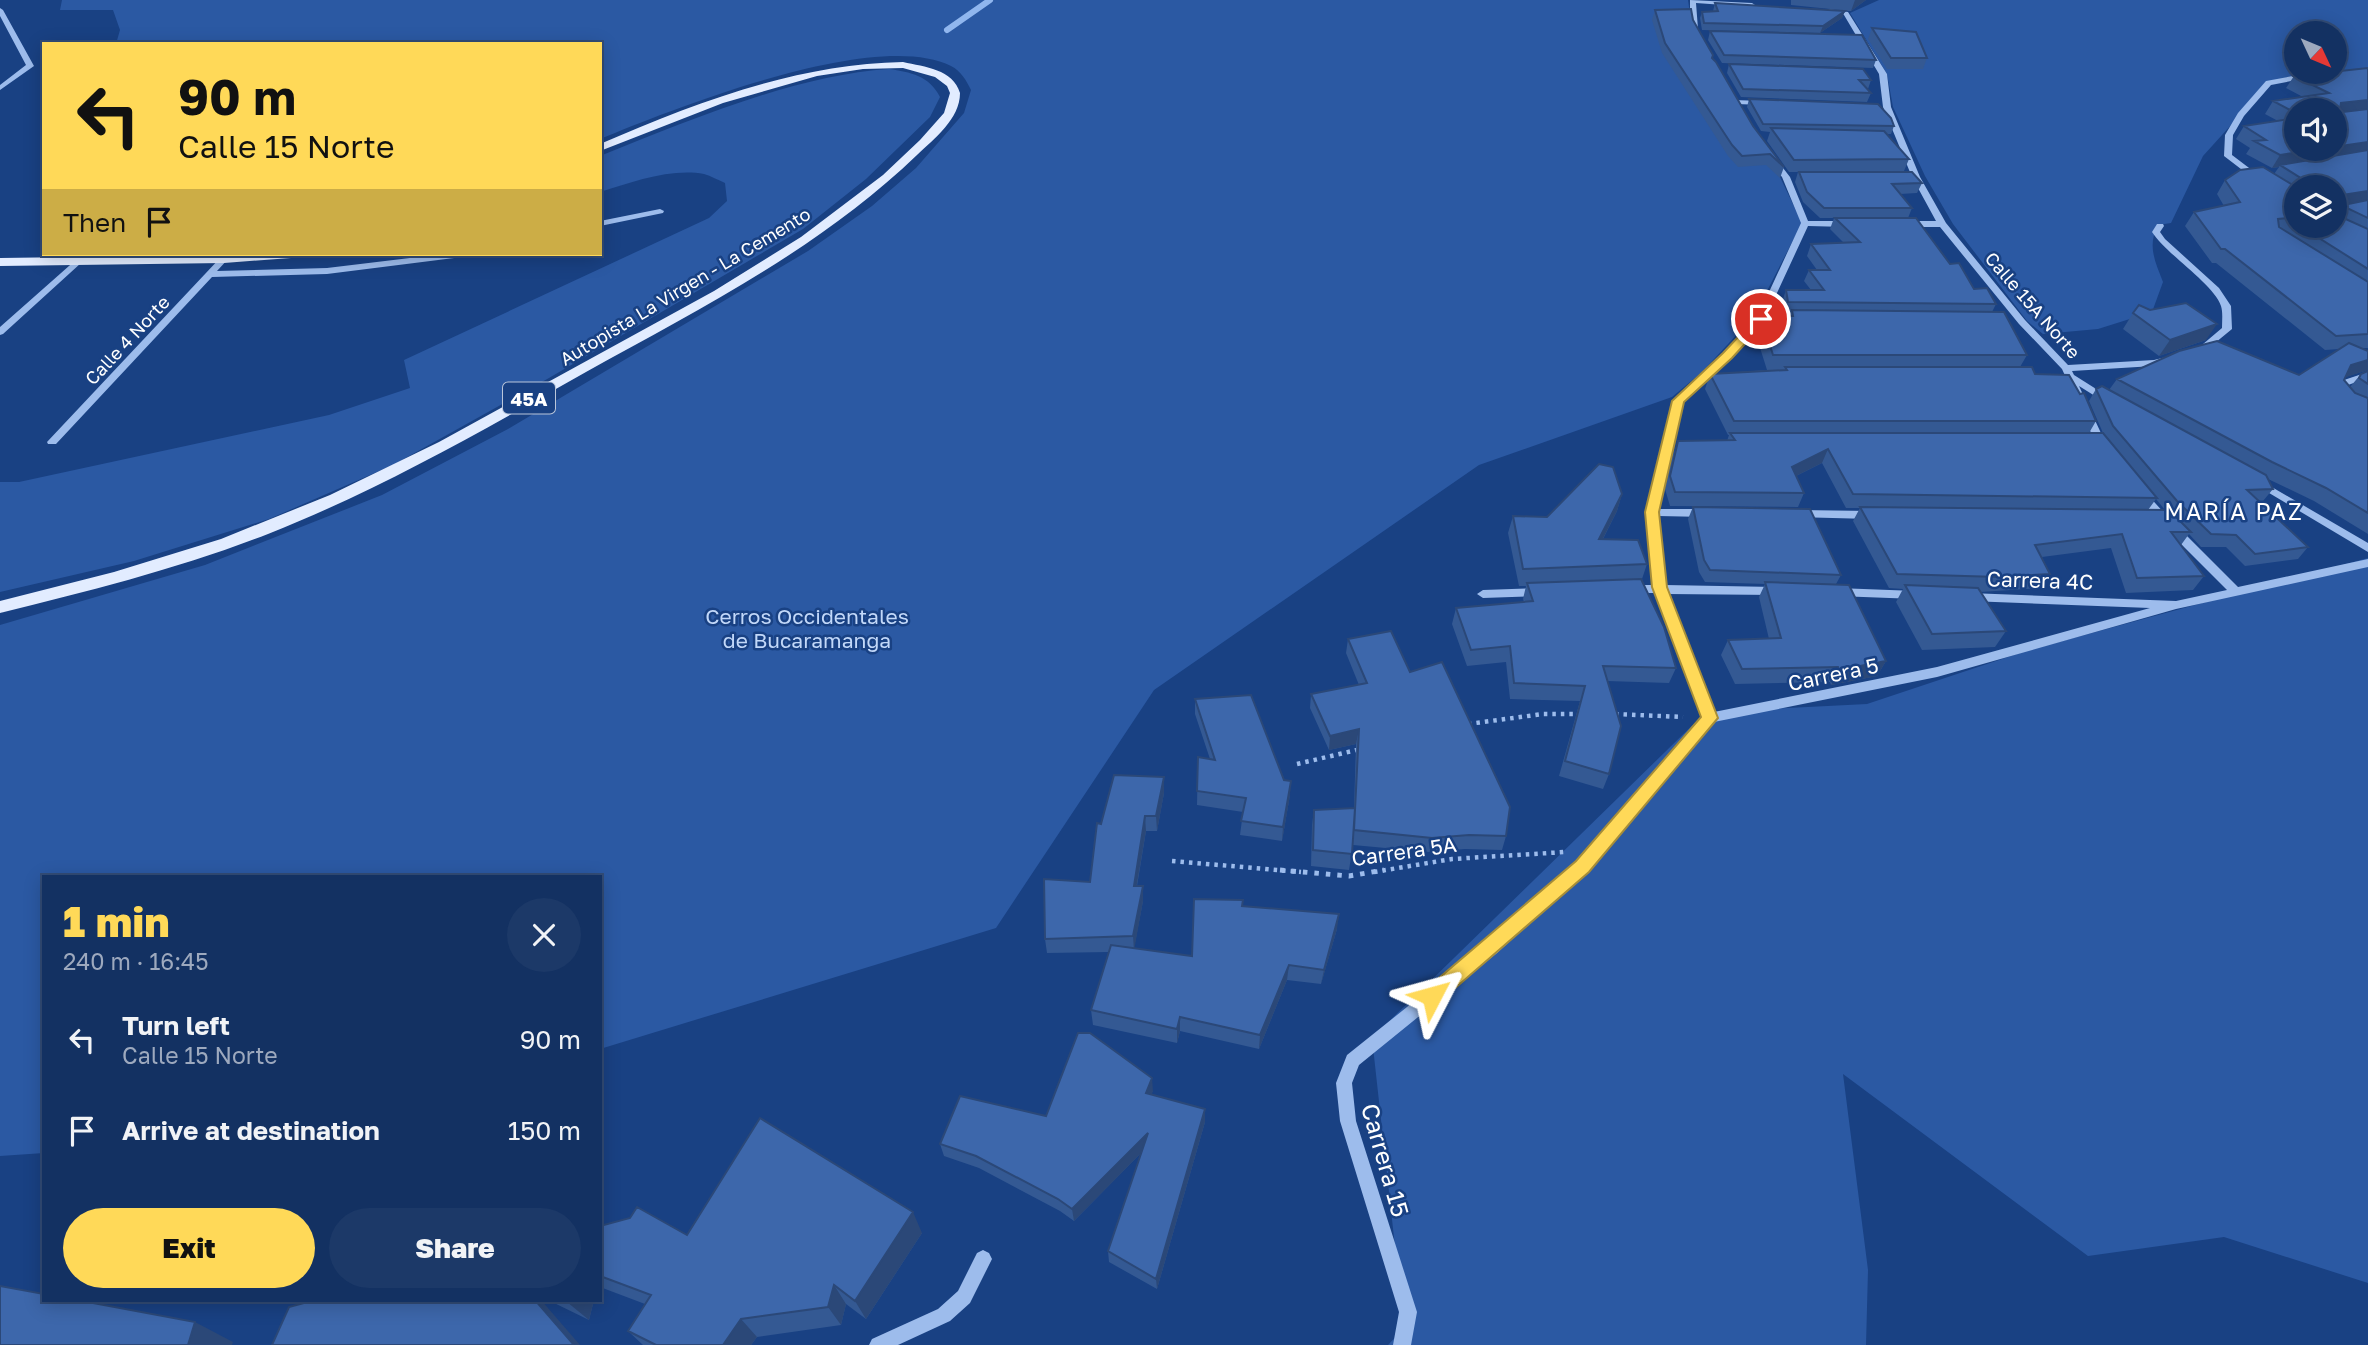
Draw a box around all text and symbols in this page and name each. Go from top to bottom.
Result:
north arrow [2284,21,2347,84]
map controls [2284,21,2347,238]
text: 90 m [178,67,296,126]
icon: left [63,70,154,161]
button: sound [2284,98,2347,161]
text: Calle 15 Norte [178,127,395,165]
button: layers [2284,175,2347,238]
street label: Autopista La Virgen - La Cemento [556,202,814,370]
icon: arrive [140,203,178,241]
text: Then [63,207,126,238]
street label: Calle 15A Norte [1981,247,2085,363]
pin [1731,289,1791,349]
street label: Calle 4 Norte [80,291,174,389]
icon: arrive [1742,300,1780,338]
road number: 45A [503,382,555,414]
district label: MARÍA PAZ [2164,497,2304,525]
street label: Carrera 4C [1986,565,2094,595]
park label: Cerros Occidentales de Bucaramanga [705,603,909,653]
street label: Carrera 5 [1785,652,1881,696]
street label: Carrera 5A [1350,831,1458,871]
text: 1 min [63,896,170,946]
button: close [507,898,581,972]
text: 240 m · 16:45 [63,947,208,975]
position arrow [1395,959,1469,1033]
text: Turn left [122,1010,230,1041]
icon: left [63,1021,101,1059]
text: 90 m [520,1024,581,1055]
text: Calle 15 Norte [122,1041,278,1069]
street label: Carrera 15 [1356,1100,1416,1220]
icon: arrive [63,1112,101,1150]
text: Arrive at destination [122,1115,380,1146]
text: 150 m [508,1115,581,1146]
button: Exit [63,1208,315,1288]
button: Share [329,1208,581,1288]

